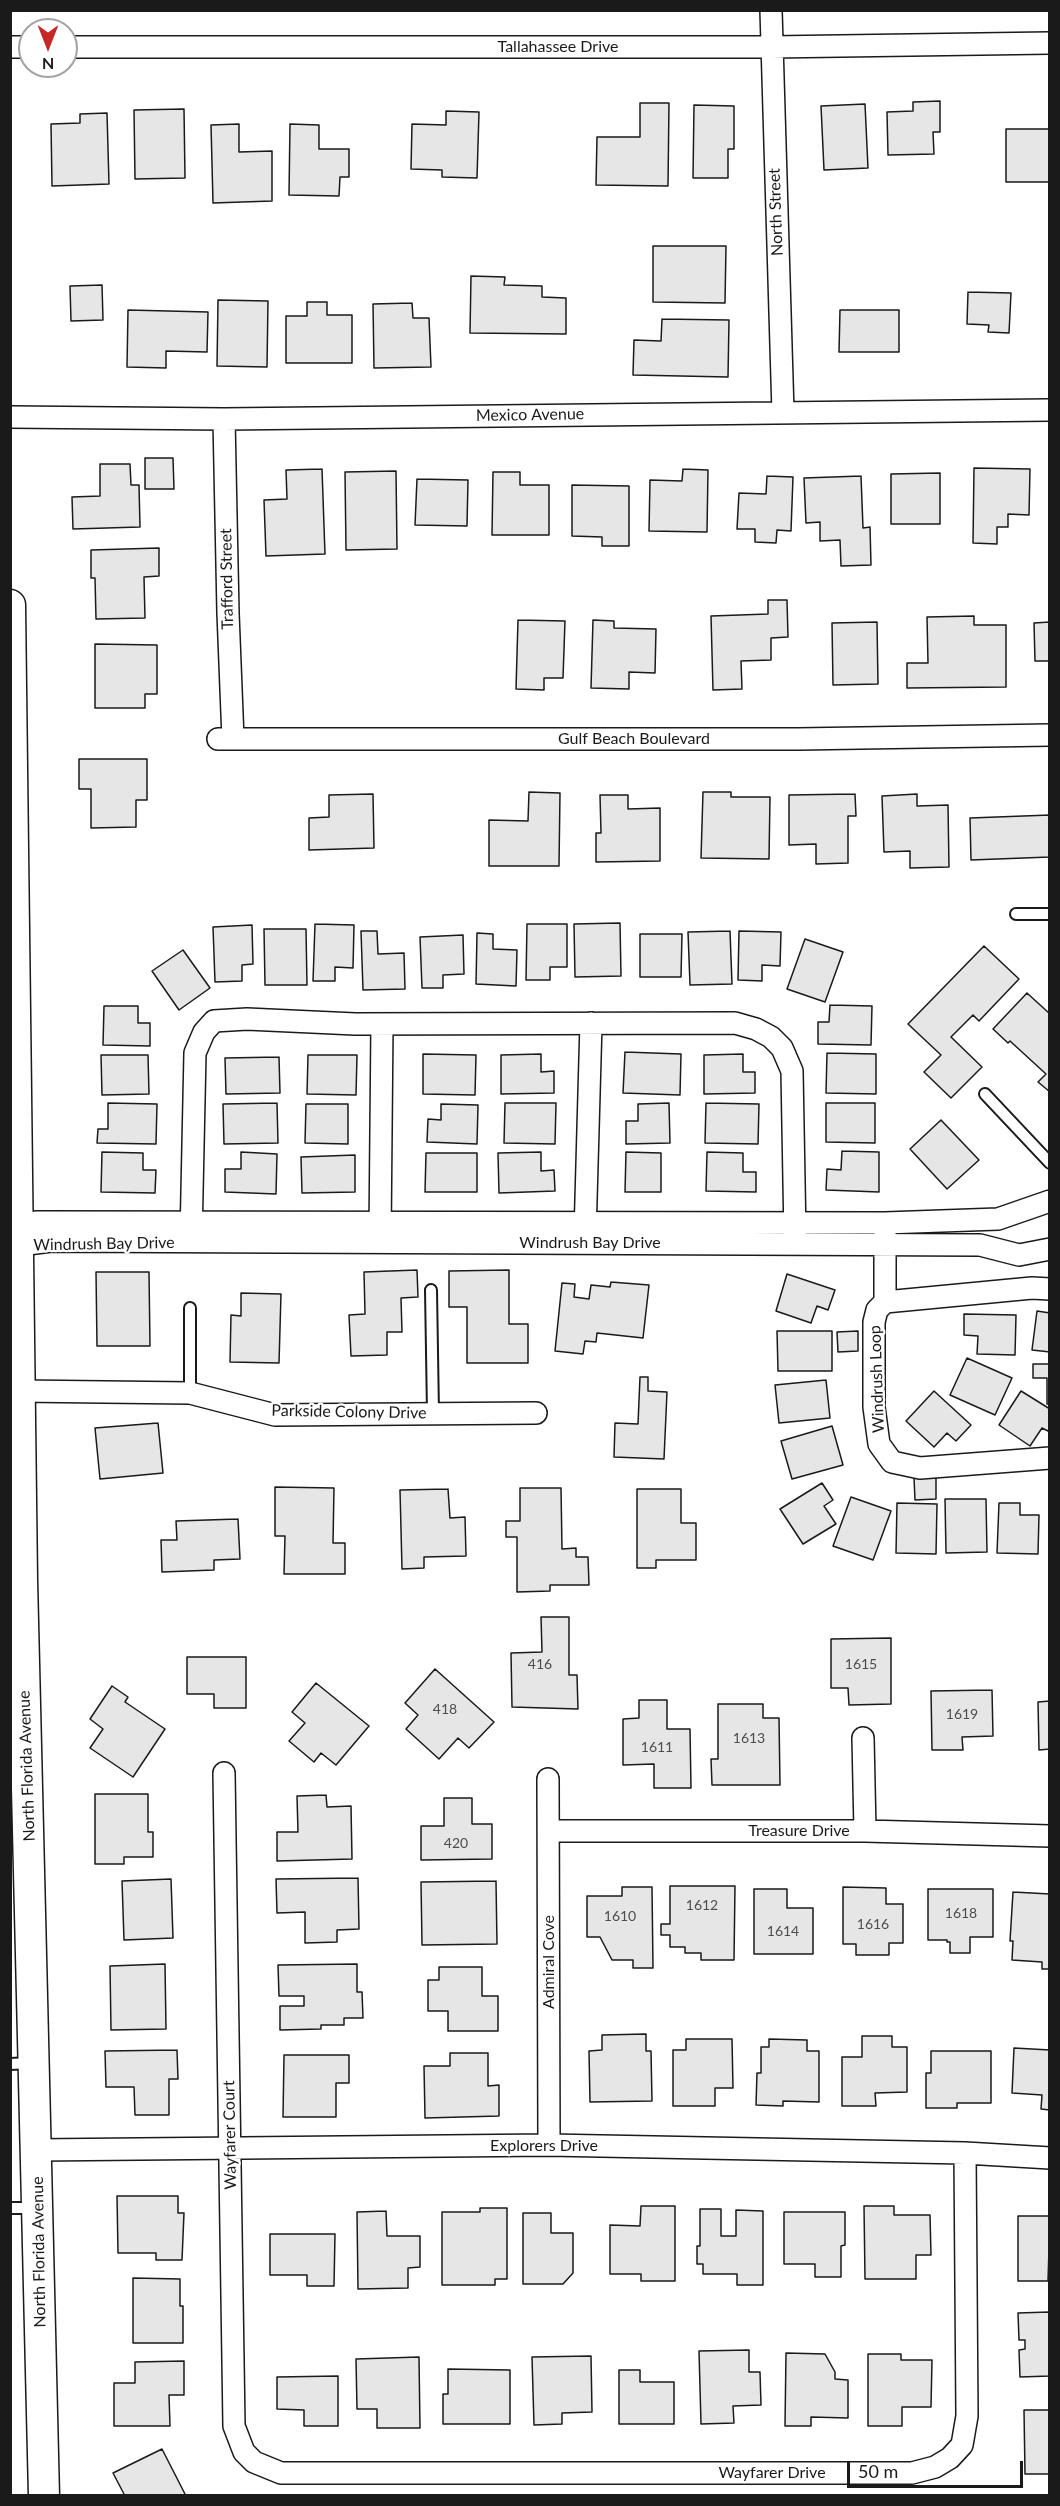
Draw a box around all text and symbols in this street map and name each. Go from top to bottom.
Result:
north arrow [18,18,78,78]
street label: Tallahassee Drive [498,37,618,57]
text: N [42,55,54,74]
street label: North Street [765,168,787,256]
street label: Mexico Avenue [476,404,584,426]
street label: Trafford Street [217,528,237,630]
street label: Gulf Beach Boulevard [558,729,710,749]
street label: Windrush Bay Drive [33,1233,175,1255]
street label: Windrush Bay Drive [519,1233,661,1253]
street label: Windrush Loop [866,1325,888,1433]
street label: Parkside Colony Drive [271,1401,427,1423]
house number: 416 [528,1656,552,1672]
house number: 1615 [845,1656,877,1672]
street label: North Florida Avenue [15,1690,39,1842]
house number: 418 [433,1701,457,1717]
house number: 1619 [946,1706,978,1722]
house number: 1613 [733,1730,765,1746]
house number: 1611 [641,1739,673,1755]
street label: Treasure Drive [748,1821,850,1841]
house number: 420 [444,1835,468,1851]
house number: 1612 [686,1897,718,1913]
house number: 1618 [945,1905,977,1921]
house number: 1610 [604,1908,636,1924]
street label: Admiral Cove [539,1915,559,2009]
house number: 1616 [857,1916,889,1932]
house number: 1614 [767,1923,799,1939]
street label: Wayfarer Court [219,2080,241,2190]
street label: Explorers Drive [490,2136,598,2156]
street label: North Florida Avenue [28,2176,50,2328]
scale bar [850,2449,1026,2487]
text: 50 m [858,2460,898,2482]
street label: Wayfarer Drive [718,2463,826,2483]

